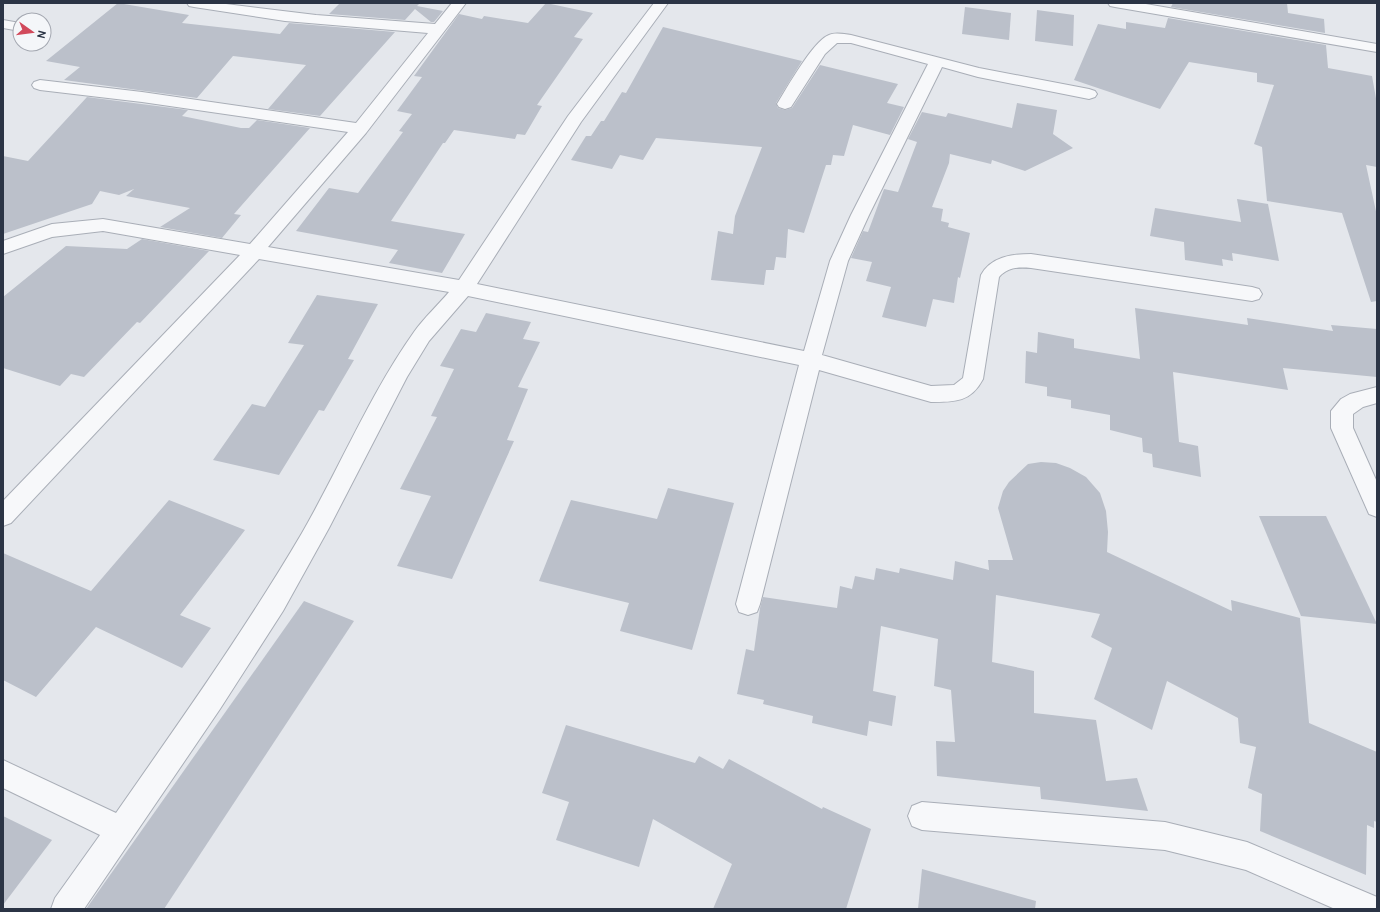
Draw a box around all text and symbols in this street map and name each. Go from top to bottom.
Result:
north arrow [12,12,52,52]
text: N [34,29,49,40]

